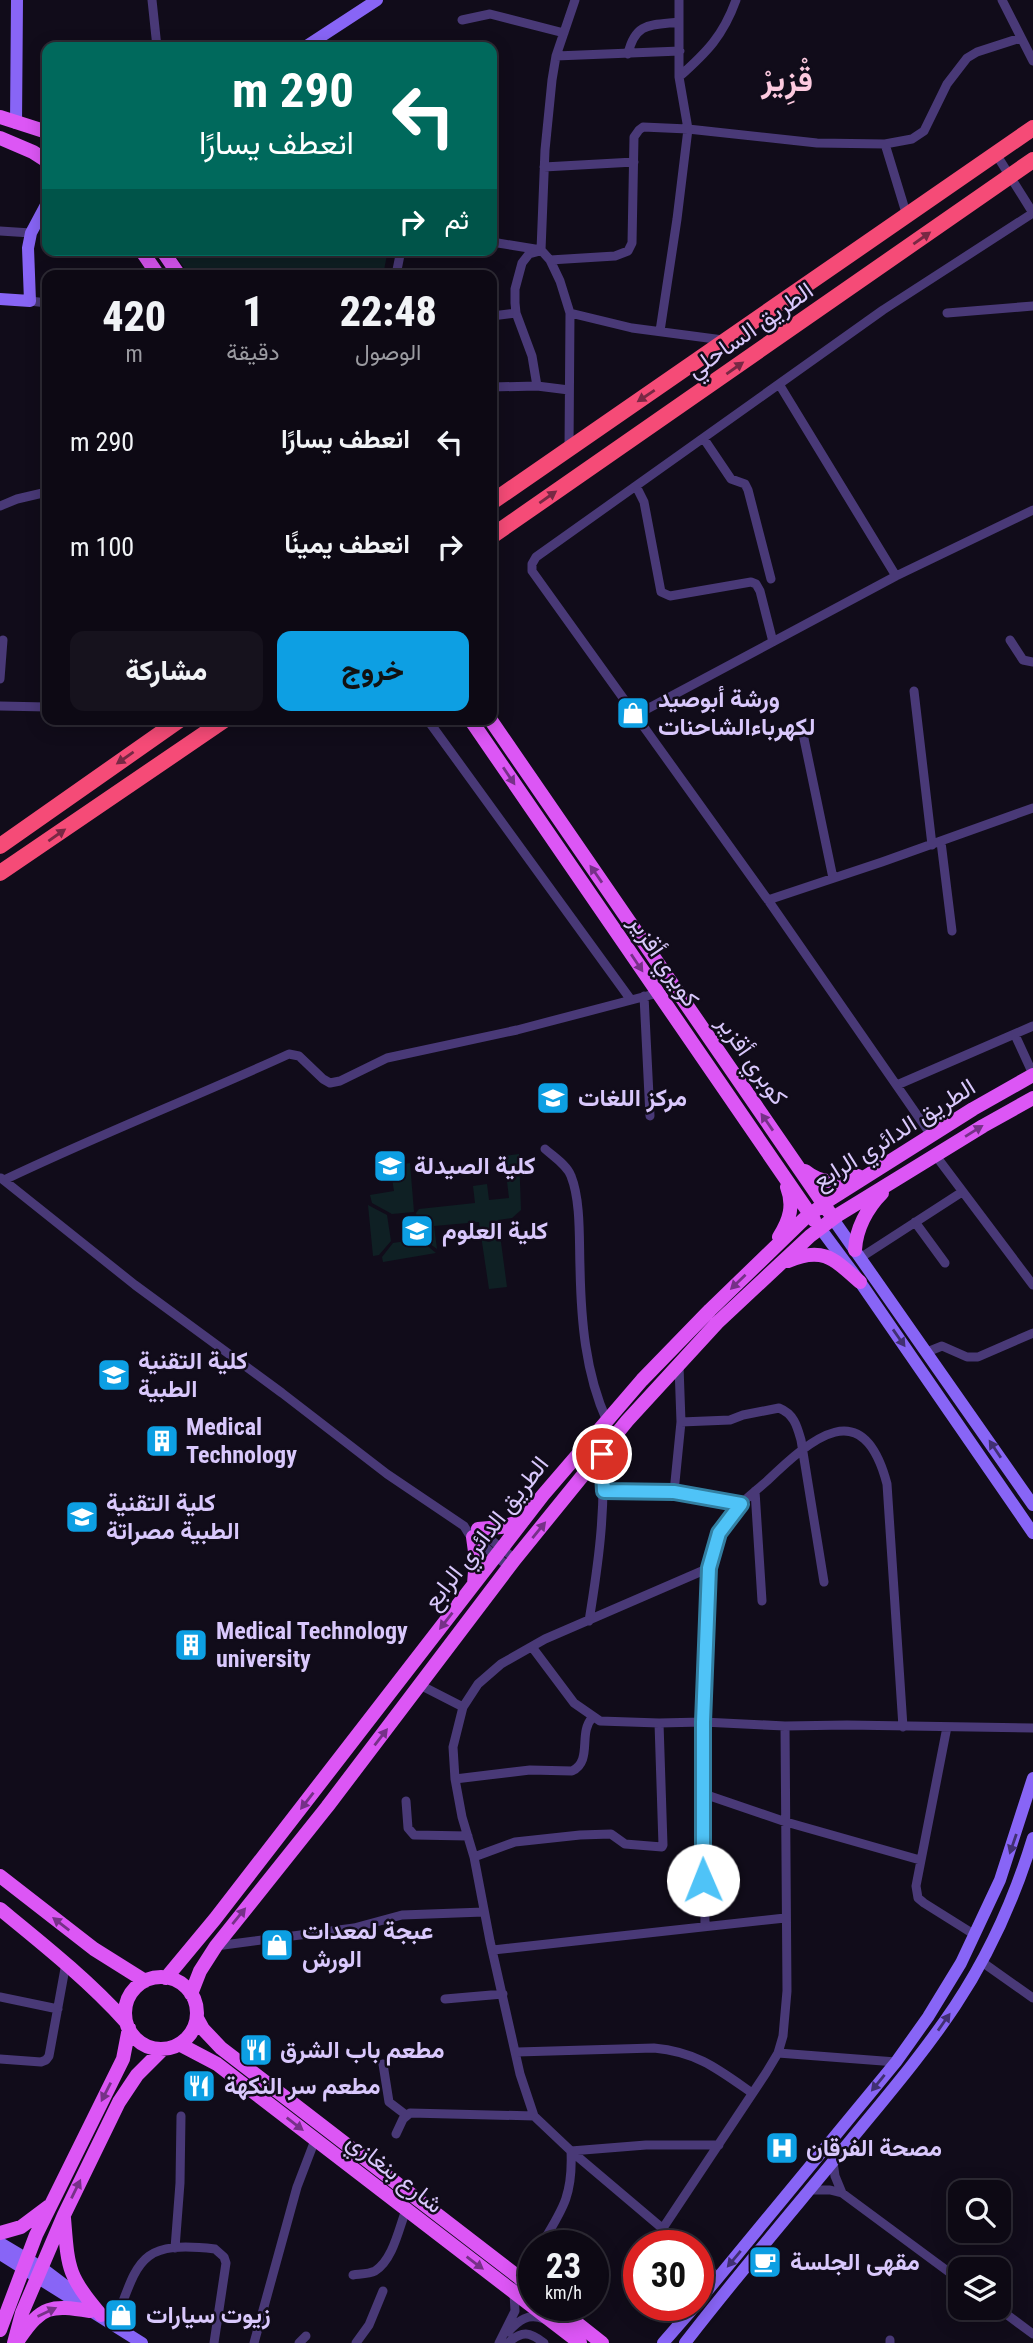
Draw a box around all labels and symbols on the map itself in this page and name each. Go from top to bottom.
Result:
district label: قْزِيرْ [760,57,813,106]
one-way arrow [913,231,931,245]
street label: الطريق الساحلي [681,276,821,388]
one-way arrow [726,361,744,375]
one-way arrow [636,389,655,402]
one-way arrow [539,490,557,504]
place label: ورشة أبوصيد لكهرباءالشاحنات [658,685,815,742]
shop icon: ورشة أبوصيد لكهرباءالشاحنات [614,694,652,732]
one-way arrow [116,751,134,765]
one-way arrow [502,766,515,785]
one-way arrow [48,828,66,842]
one-way arrow [589,865,603,883]
street label: كويري أقزير [618,909,705,1015]
one-way arrow [630,954,644,972]
street label: كوبري أقزير [706,1009,793,1113]
street label: الطريق الدائري الرابع [808,1073,983,1200]
school or university icon: مركز اللغات [534,1079,572,1117]
place label: مركز اللغات [578,1084,687,1113]
one-way arrow [760,1113,774,1131]
one-way arrow [965,1125,984,1138]
school or university icon: كلية الصيدلة [371,1147,409,1185]
place label: كلية الصيدلة [414,1152,535,1180]
school or university icon: كلية العلوم [398,1212,436,1250]
place label: كلية العلوم [442,1217,548,1247]
one-way arrow [730,1274,747,1290]
one-way arrow [892,1329,906,1347]
place label: كلية التقنية الطبية [138,1347,248,1403]
school or university icon: كلية التقنية الطبية [95,1356,133,1394]
place label: Medical Technology [186,1413,297,1469]
building icon: Medical Technology [143,1422,181,1460]
pin [572,1424,632,1484]
one-way arrow [988,1440,1002,1458]
street label: الطريق الدائري الرابع [418,1451,558,1618]
place label: كلية التقنية الطبية مصراتة [106,1489,240,1546]
school or university icon: كلية التقنية الطبية مصراتة [63,1498,101,1536]
one-way arrow [532,1521,547,1539]
one-way arrow [438,1612,453,1630]
place label: Medical Technology university [216,1617,408,1673]
building icon: Medical Technology university [172,1626,210,1664]
one-way arrow [373,1729,388,1747]
one-way arrow [299,1792,314,1810]
one-way arrow [1007,1833,1018,1854]
position arrow [666,1843,740,1917]
one-way arrow [232,1907,247,1925]
one-way arrow [53,1916,71,1931]
place label: عبجة لمعدات الورش [302,1917,433,1974]
shop icon: عبجة لمعدات الورش [258,1926,296,1964]
one-way arrow [937,2013,951,2031]
restaurant icon: مطعم باب الشرق [237,2031,275,2069]
place label: مطعم باب الشرق [280,2036,444,2066]
restaurant icon: مطعم سر النكهة [180,2067,218,2105]
place label: مطعم سر النكهة [224,2072,381,2102]
one-way arrow [871,2073,886,2091]
one-way arrow [100,2082,111,2102]
one-way arrow [286,2117,304,2132]
street label: شارع بنغازي [338,2127,449,2223]
hospital icon: مصحة الفرقان [763,2129,801,2167]
place label: مصحة الفرقان [806,2134,942,2163]
one-way arrow [71,2179,82,2199]
speed limit sign: 30 [623,2230,714,2321]
cafe icon: مقهى الجلسة [746,2243,784,2281]
place label: مقهى الجلسة [790,2248,920,2277]
one-way arrow [727,2251,742,2268]
one-way arrow [466,2256,484,2271]
shop icon: زيوت سيارات [102,2296,140,2334]
place label: زيوت سيارات [146,2301,271,2330]
one-way arrow [37,2306,57,2318]

